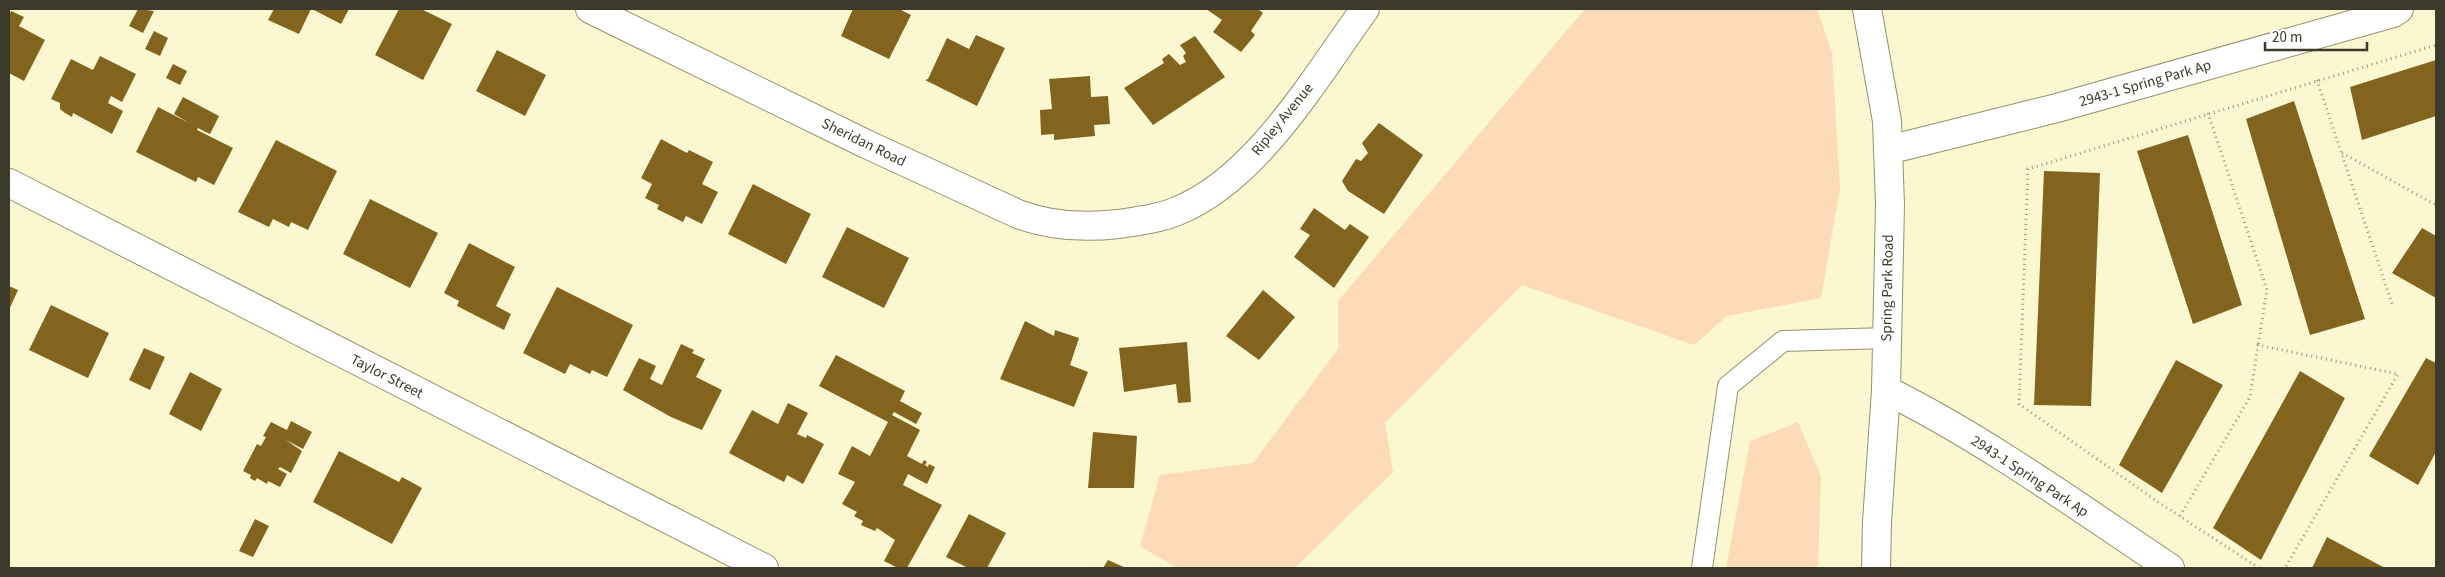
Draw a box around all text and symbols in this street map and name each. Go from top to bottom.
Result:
scale bar [2265,20,2368,52]
text: 20 m [2272,27,2302,48]
street label: 2943-1 Spring Park Ap [2077,55,2214,112]
street label: Ripley Avenue [1246,78,1318,160]
street label: Sheridan Road [818,113,910,172]
street label: Spring Park Road [1876,234,1899,342]
street label: Taylor Street [347,349,427,404]
street label: 2943-1 Spring Park Ap [1967,430,2093,522]

